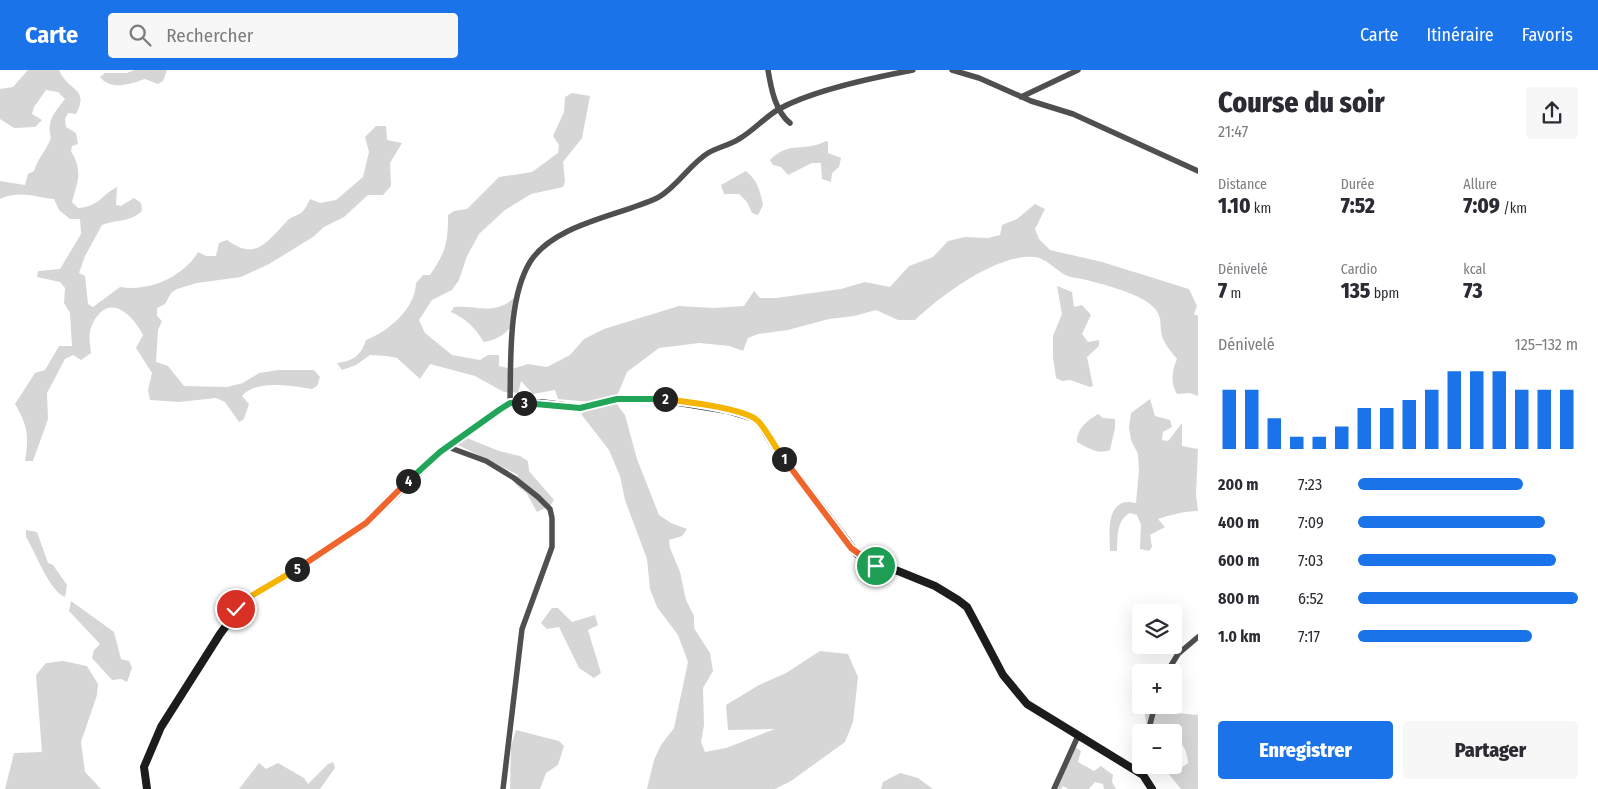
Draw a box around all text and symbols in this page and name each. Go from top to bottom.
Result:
search box [108,13,458,58]
text: Carte [25,21,78,49]
icon: search [126,21,154,49]
text: Rechercher [166,24,253,47]
text: Carte [1360,24,1398,46]
text: Itinéraire [1426,24,1494,46]
text: Favoris [1522,24,1573,46]
text: Course du soir [1218,86,1385,119]
button: share [1526,87,1578,139]
text: 21:47 [1218,122,1248,141]
text: Distance [1218,176,1267,193]
text: Durée [1341,176,1374,193]
text: Allure [1463,176,1497,193]
text: 1.10 [1218,193,1251,219]
text: 7:52 [1341,193,1375,219]
text: 7:09 [1463,193,1500,219]
text: km [1251,200,1271,217]
text: /km [1500,200,1527,217]
text: Dénivelé [1218,261,1268,278]
text: Cardio [1341,261,1377,278]
text: kcal [1463,261,1486,278]
text: 7 [1218,278,1227,304]
text: 135 [1341,278,1370,304]
text: 73 [1463,278,1482,304]
text: m [1227,285,1241,302]
text: bpm [1370,285,1399,302]
text: Dénivelé [1218,335,1275,354]
text: 125–132 m [1514,335,1578,354]
pin: 2 [652,386,678,412]
pin: 3 [512,390,536,416]
text: 2 [662,391,669,408]
text: 3 [521,395,528,412]
pin: 1 [772,446,796,472]
text: 1 [782,451,787,468]
pin: 4 [396,468,420,494]
text: 4 [405,473,412,490]
text: 200 m [1218,475,1258,494]
text: 7:23 [1298,475,1322,494]
text: 400 m [1218,513,1259,532]
text: 7:09 [1298,513,1324,532]
pin [855,545,897,587]
text: 600 m [1218,551,1259,570]
text: 7:03 [1298,551,1323,570]
icon: arrive [862,552,890,580]
pin: 5 [284,556,310,582]
text: 5 [294,561,301,578]
pin [215,588,257,630]
text: 800 m [1218,589,1259,608]
text: 6:52 [1298,589,1324,608]
icon: check [222,595,250,623]
map controls [1132,604,1182,774]
button: layers [1132,604,1182,654]
text: 1.0 km [1218,627,1261,646]
text: 7:17 [1298,627,1320,646]
button: + [1132,664,1182,714]
button: Enregistrer [1218,721,1393,779]
button: Partager [1403,721,1578,779]
button: − [1132,724,1182,774]

